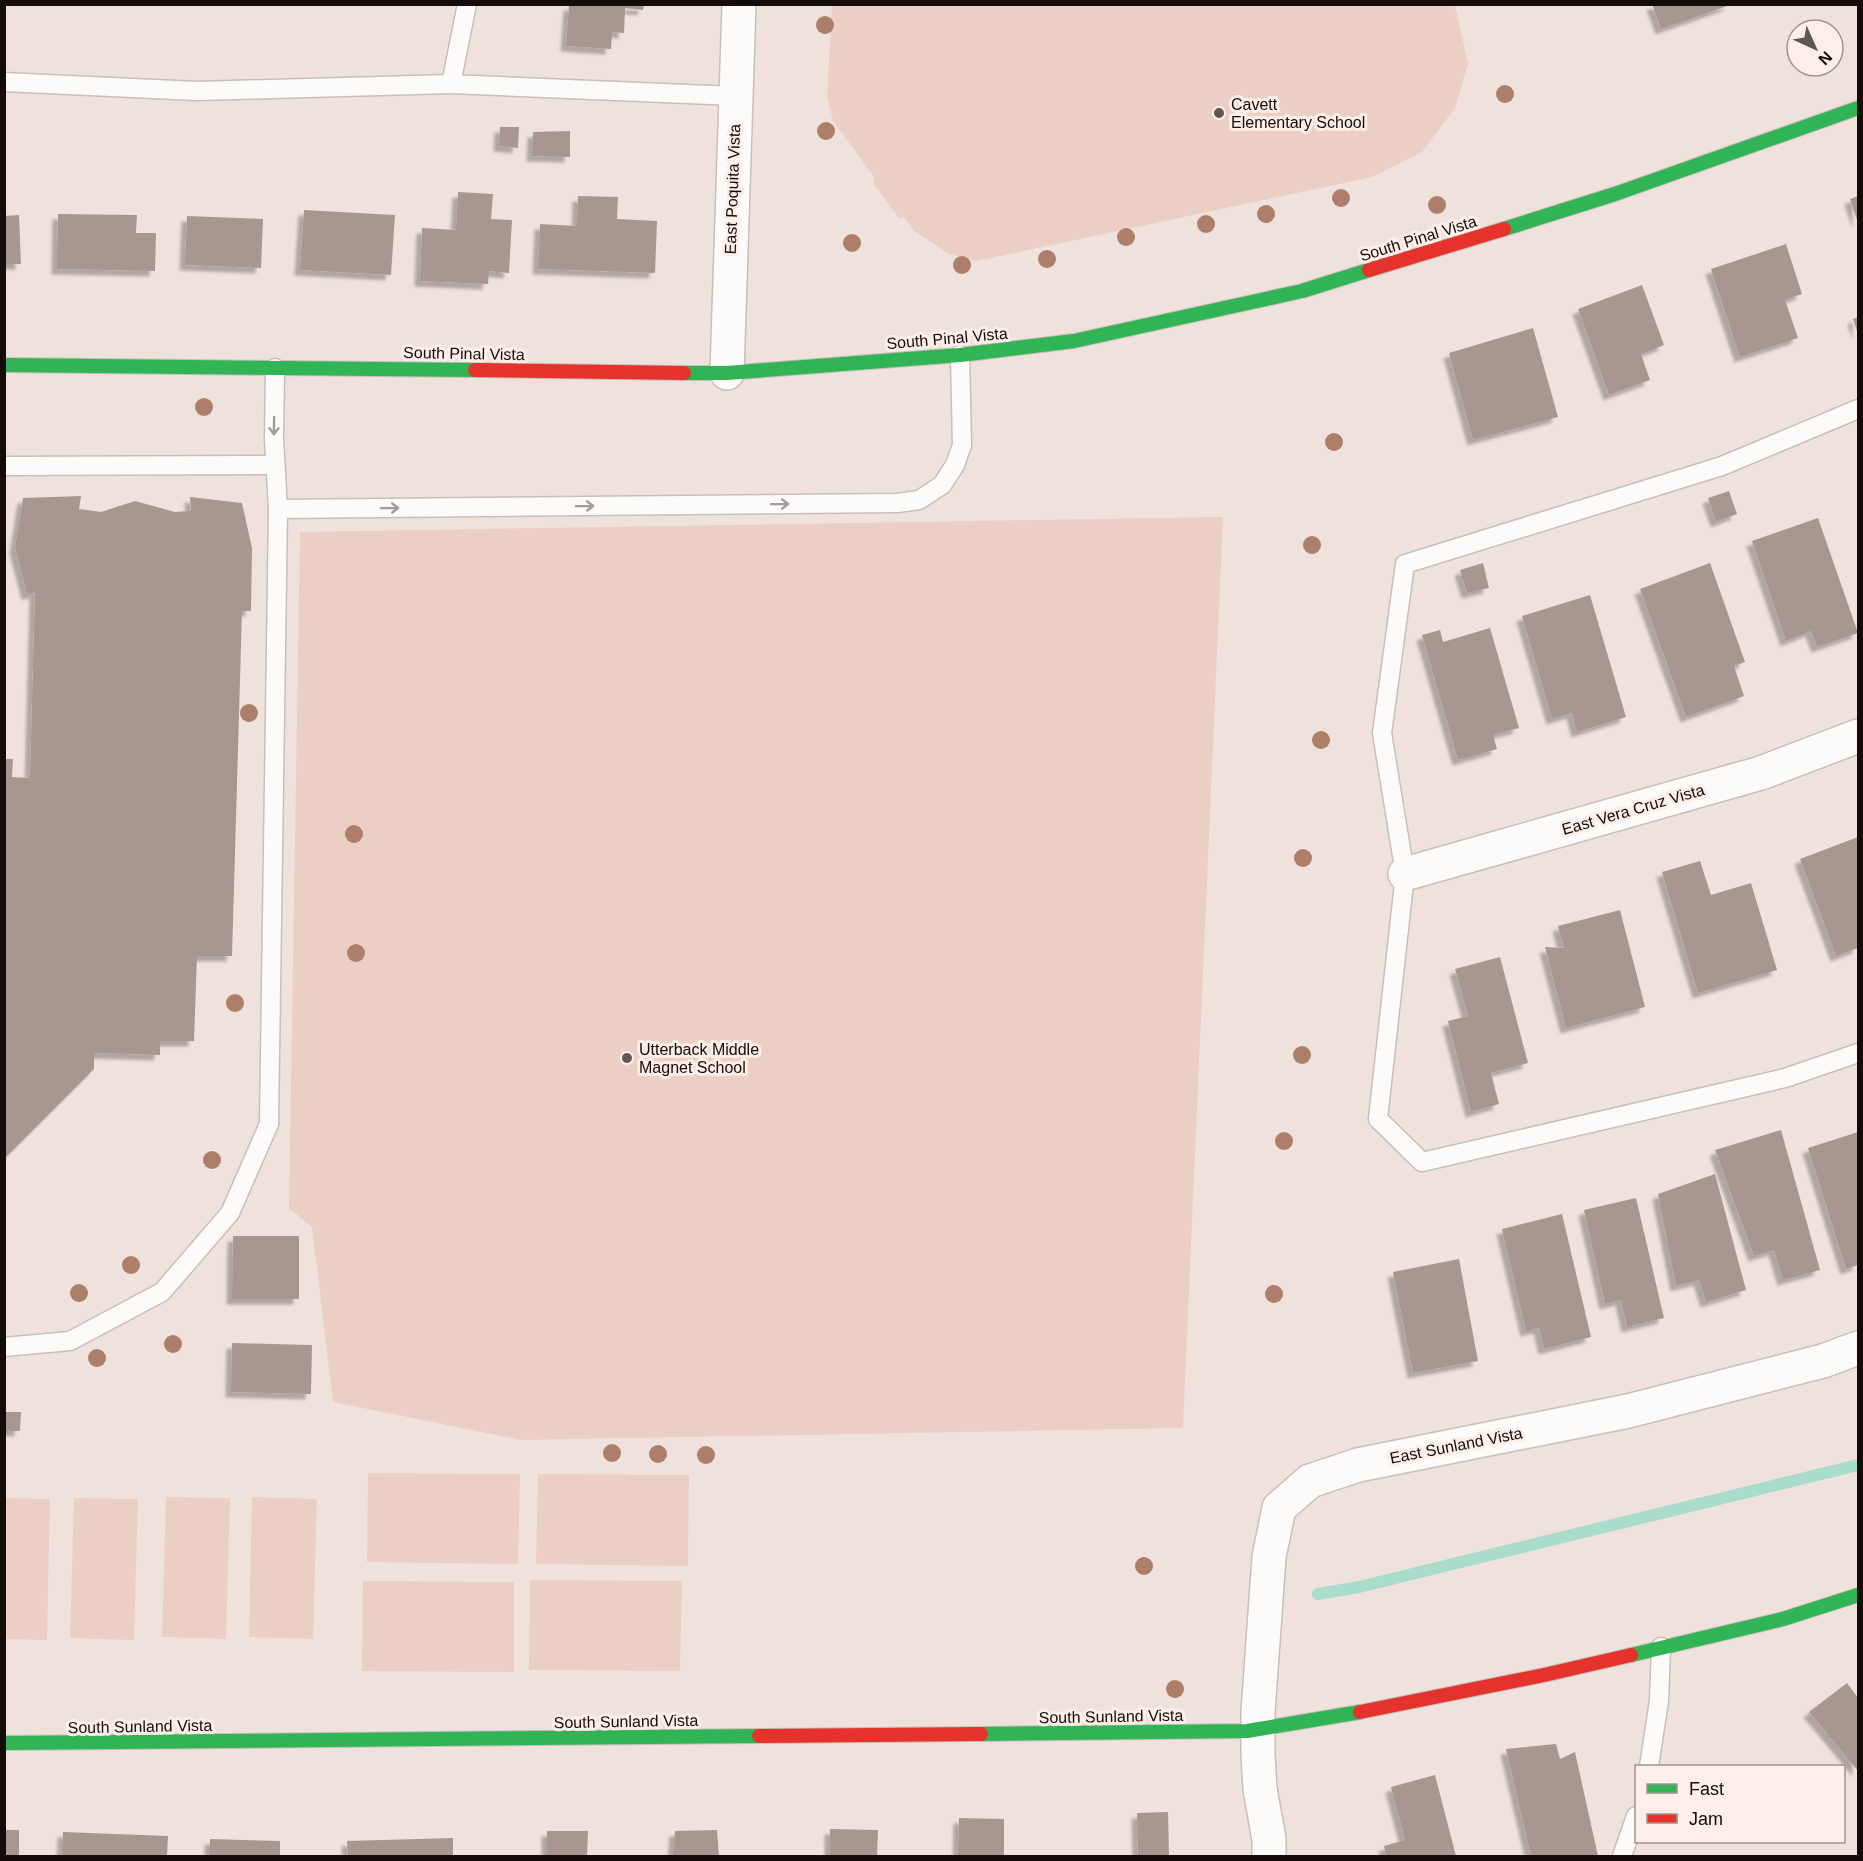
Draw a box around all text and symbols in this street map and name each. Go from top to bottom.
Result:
north arrow [1785,18,1845,78]
text: N [1815,48,1835,68]
place label: Cavett Elementary School [1231,96,1365,131]
marker: Cavett Elementary School [1212,106,1226,120]
street label: East Poquita Vista [722,123,743,255]
street label: South Pinal Vista [1358,213,1479,264]
street label: South Pinal Vista [886,325,1008,352]
street label: South Pinal Vista [403,344,525,363]
one-way arrow [268,416,280,436]
one-way arrow [769,498,789,510]
one-way arrow [574,500,594,512]
one-way arrow [379,502,399,514]
street label: East Vera Cruz Vista [1560,781,1706,838]
place label: Utterback Middle Magnet School [639,1041,759,1076]
marker: Utterback Middle Magnet School [620,1051,634,1065]
street label: East Sunland Vista [1388,1424,1524,1467]
street label: South Sunland Vista [1039,1707,1184,1726]
street label: South Sunland Vista [554,1712,699,1731]
street label: South Sunland Vista [68,1717,213,1736]
legend [1635,1765,1845,1843]
text: Fast [1689,1779,1724,1799]
text: Jam [1689,1809,1723,1829]

